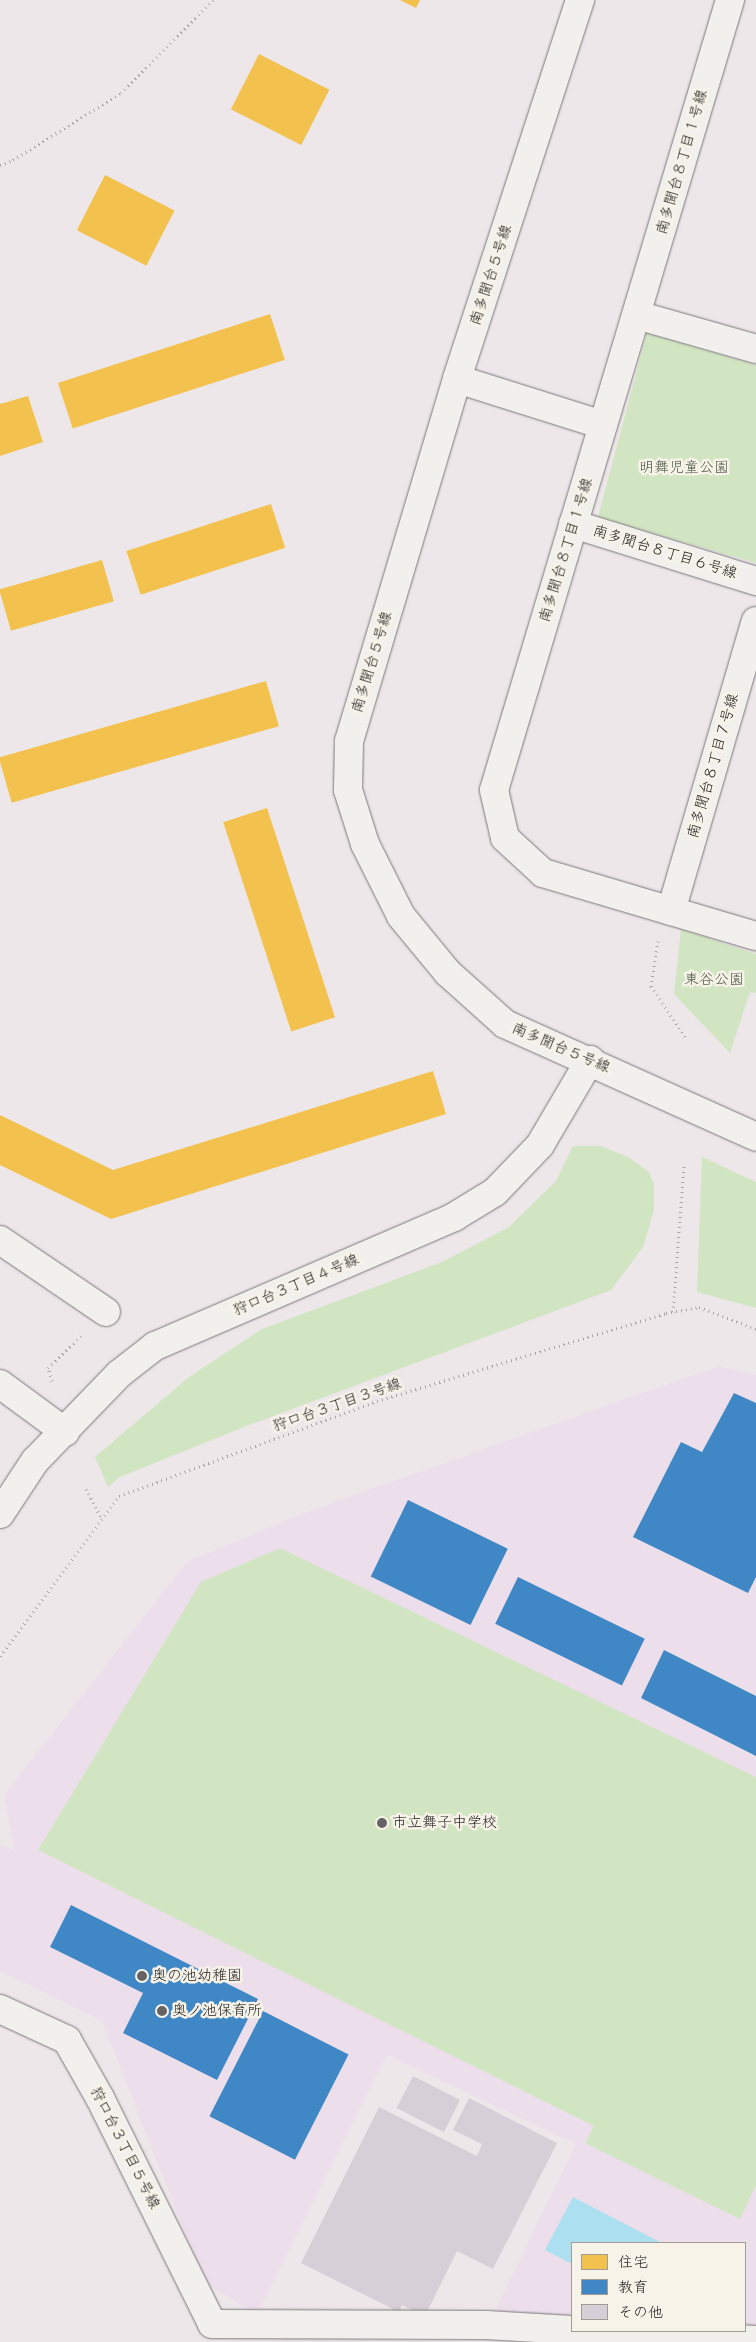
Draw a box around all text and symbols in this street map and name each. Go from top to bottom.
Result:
street label: 南多聞台８丁目１号線 [653,87,711,237]
street label: 南多聞台５号線 [466,222,516,328]
park label: 明舞児童公園 [639,459,729,477]
street label: 南多聞台８丁目１号線 [535,476,597,624]
street label: 南多聞台８丁目６号線 [591,521,739,583]
street label: 南多聞台５号線 [348,609,396,715]
street label: 南多聞台８丁目７号線 [684,691,742,841]
park label: 東谷公園 [684,971,744,989]
street label: 南多聞台５号線 [509,1019,613,1077]
street label: 狩口台３丁目４号線 [230,1250,362,1320]
street label: 狩口台３丁目３号線 [270,1375,404,1435]
place label: 市立舞子中学校 [392,1814,497,1832]
marker: 市立舞子中学校 [376,1817,388,1829]
place label: 奥の池幼稚園 [152,1967,242,1985]
marker: 奥の池幼稚園 [136,1970,148,1982]
place label: 奥ノ池保育所 [172,2002,262,2020]
marker: 奥ノ池保育所 [156,2005,168,2017]
street label: 狩口台３丁目５号線 [86,2084,164,2212]
legend [571,2242,746,2332]
text: 住宅 [618,2249,648,2275]
text: 教育 [618,2274,648,2300]
text: その他 [618,2299,663,2325]

